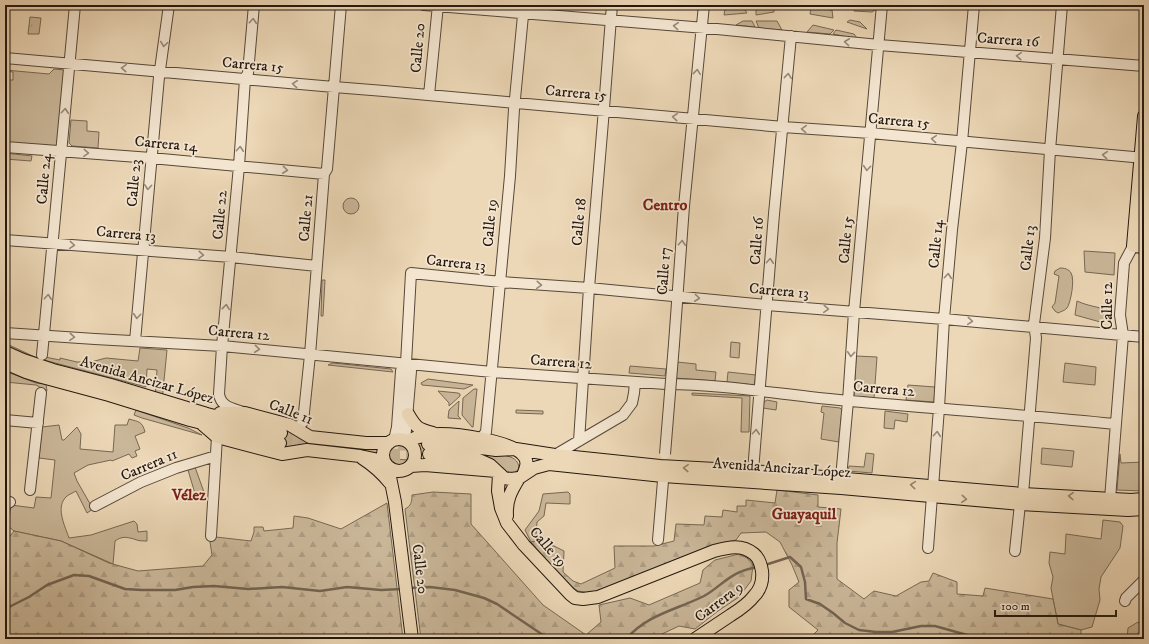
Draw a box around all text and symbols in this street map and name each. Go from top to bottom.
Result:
one-way arrow [248,18,257,24]
street label: Calle 20 [406,22,430,74]
one-way arrow [673,22,679,31]
street label: Carrera 16 [976,28,1041,52]
one-way arrow [844,37,850,46]
one-way arrow [160,41,169,47]
one-way arrow [1015,52,1022,61]
street label: Carrera 15 [221,53,285,77]
one-way arrow [120,64,127,73]
one-way arrow [692,69,701,75]
one-way arrow [783,73,792,79]
one-way arrow [292,79,298,88]
street label: Carrera 15 [544,81,608,105]
one-way arrow [61,108,70,114]
street label: Carrera 15 [867,109,931,133]
one-way arrow [672,113,678,122]
one-way arrow [801,124,807,133]
street label: Carrera 14 [134,132,199,156]
one-way arrow [931,135,937,144]
one-way arrow [236,146,245,152]
one-way arrow [83,149,89,158]
one-way arrow [1102,151,1108,160]
street label: Calle 24 [32,153,56,205]
street label: Calle 23 [122,158,146,208]
one-way arrow [863,165,872,171]
one-way arrow [282,166,288,175]
one-way arrow [144,184,153,190]
street label: Calle 22 [208,189,232,240]
street label: Calle 21 [294,193,318,243]
district label: Centro [643,195,687,215]
street label: Calle 18 [567,197,591,247]
street label: Calle 19 [478,198,502,248]
street label: Calle 16 [746,215,768,266]
street label: Calle 15 [834,215,858,265]
street label: Calle 14 [924,218,948,269]
street label: Carrera 13 [95,222,157,246]
street label: Calle 13 [1016,224,1040,272]
one-way arrow [677,240,686,246]
one-way arrow [69,241,75,250]
street label: Calle 17 [653,246,675,296]
street label: Carrera 13 [425,250,487,276]
one-way arrow [198,251,204,260]
one-way arrow [766,258,775,264]
one-way arrow [943,273,952,279]
street label: Carrera 13 [748,279,810,303]
one-way arrow [536,280,542,289]
street label: Calle 12 [1098,282,1117,330]
one-way arrow [694,293,700,302]
one-way arrow [44,294,53,300]
one-way arrow [221,304,230,310]
one-way arrow [823,305,829,314]
one-way arrow [132,313,141,319]
one-way arrow [967,316,973,325]
street label: Carrera 12 [207,321,271,345]
one-way arrow [69,333,75,342]
one-way arrow [254,345,260,354]
street label: Carrera 12 [530,350,593,374]
one-way arrow [847,351,856,357]
street label: Avenida Ancizar López [78,352,217,408]
street label: Carrera 12 [852,377,916,401]
street label: Calle 11 [266,395,316,429]
one-way arrow [752,429,761,435]
one-way arrow [933,431,942,437]
street label: Carrera 11 [118,445,180,485]
street label: Avenida Ancizar López [712,454,852,482]
one-way arrow [683,463,689,472]
one-way arrow [910,480,916,489]
district label: Vélez [171,485,206,505]
one-way arrow [1068,492,1074,501]
one-way arrow [961,494,967,503]
district label: Guayaquil [772,504,837,525]
street label: Calle 19 [525,523,571,571]
street label: Calle 20 [408,543,432,595]
street label: Carrera 9 [691,577,747,627]
scale bar [995,592,1116,618]
text: 100 m [1001,599,1030,614]

